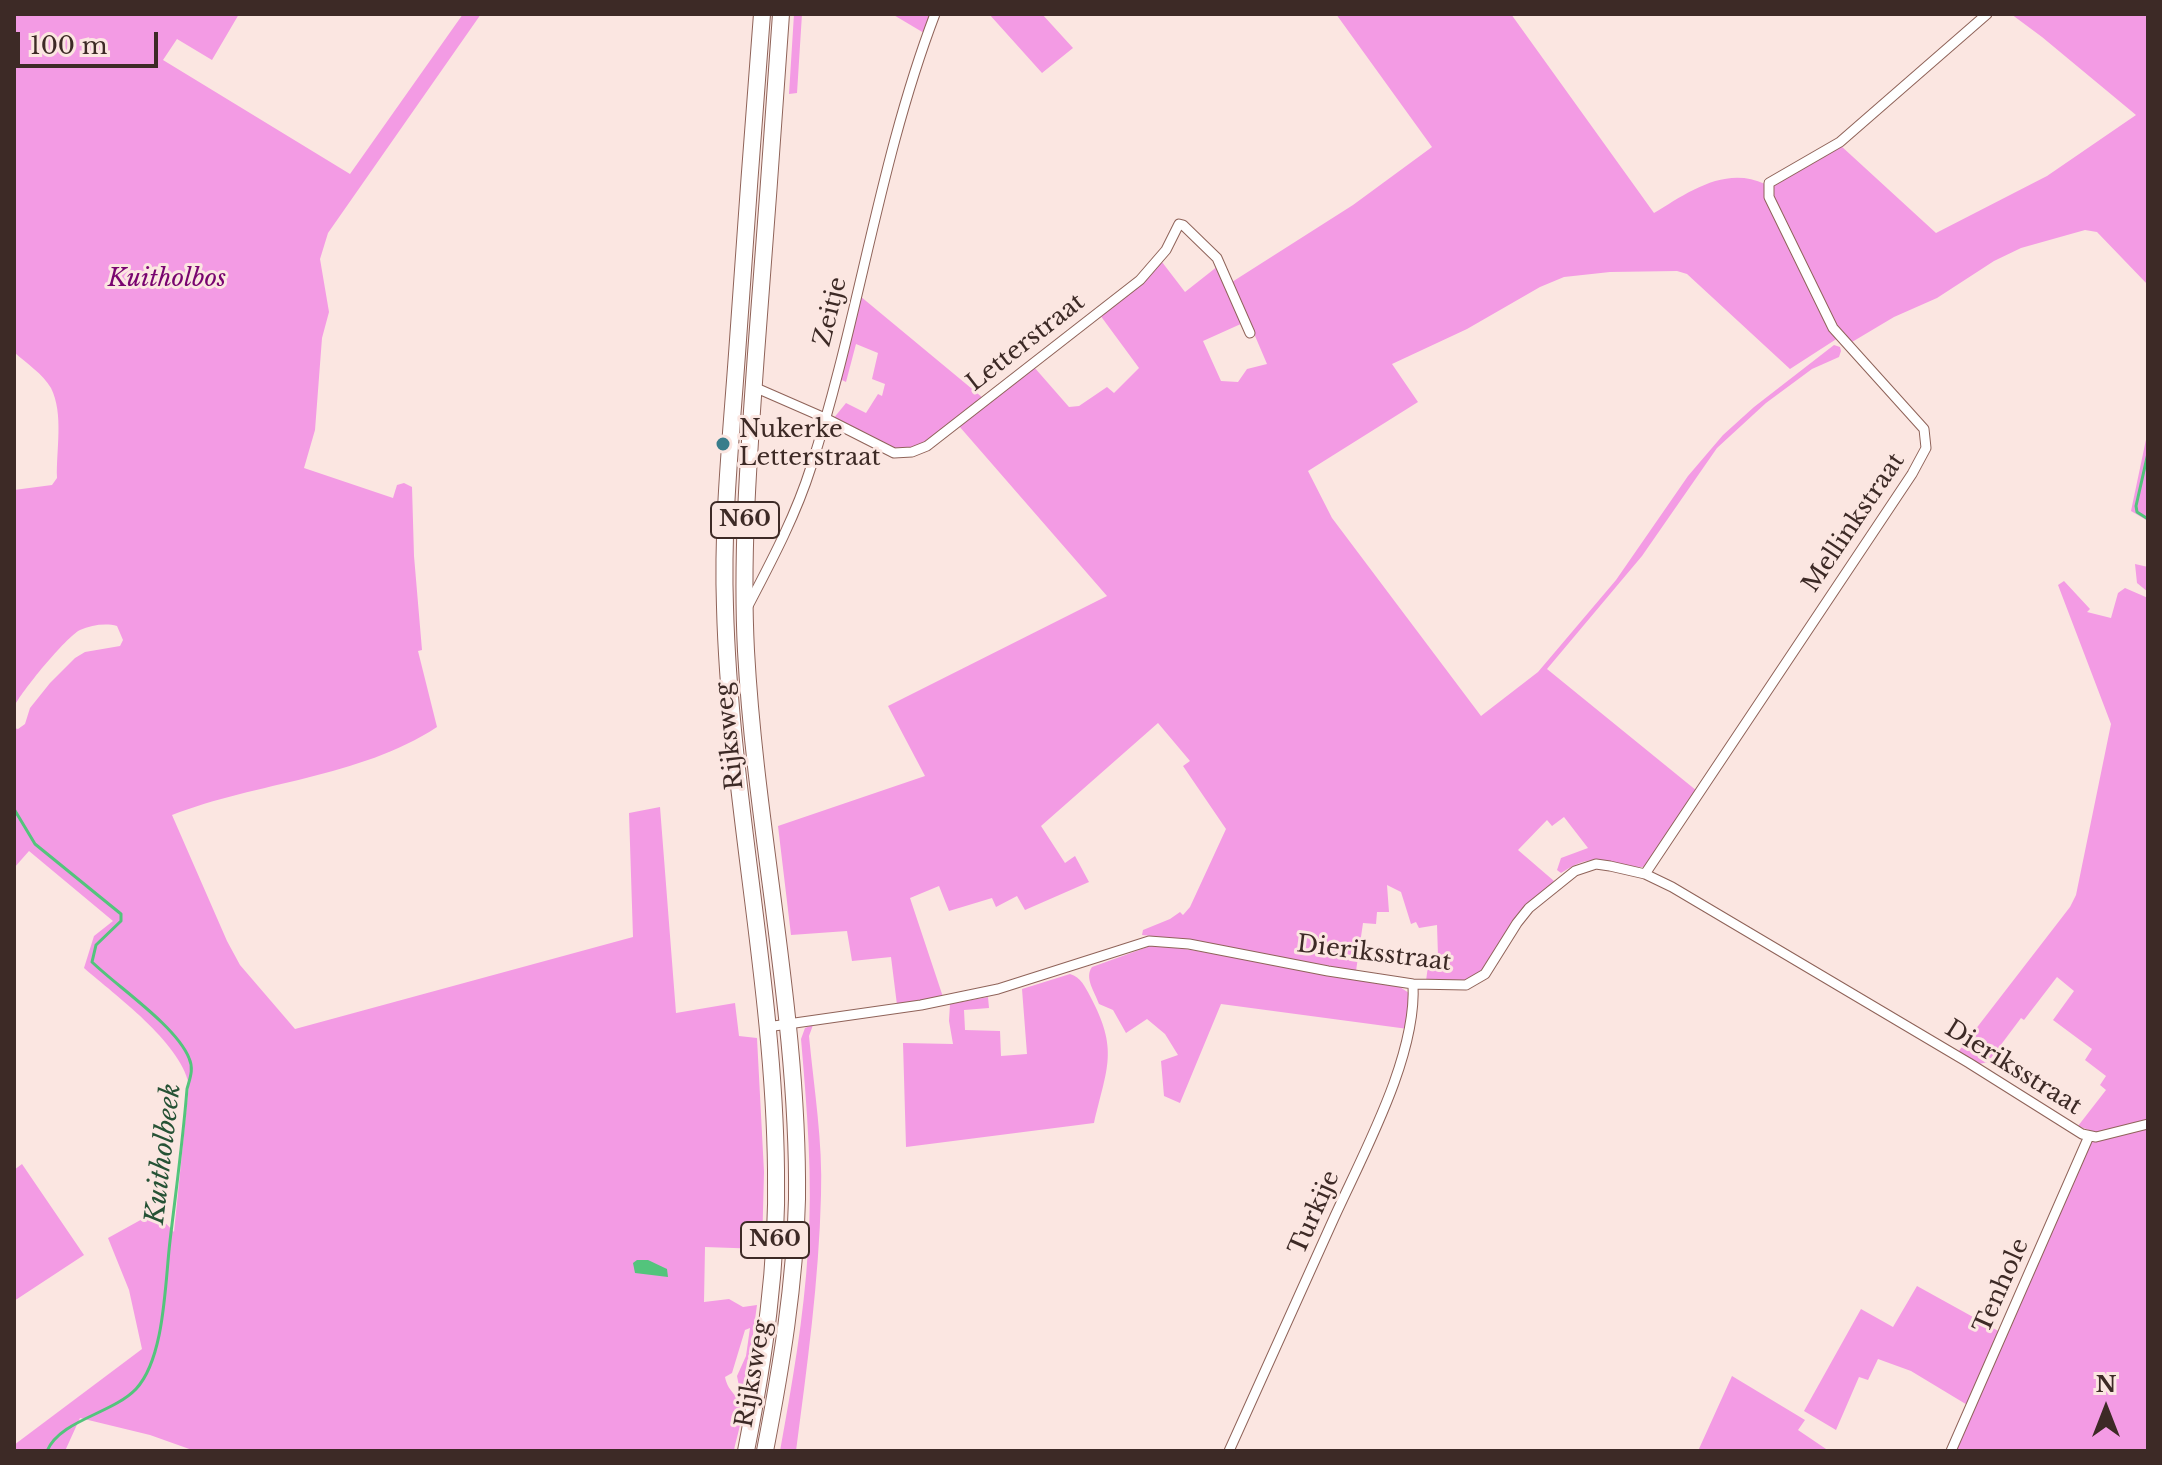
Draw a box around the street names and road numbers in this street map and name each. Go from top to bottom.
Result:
street label: Zeitje [808,274,854,350]
street label: Letterstraat [961,288,1091,398]
street label: Mellinkstraat [1797,448,1911,598]
road number: N60 [711,502,779,538]
street label: Rijksweg [710,681,750,791]
street label: Dieriksstraat [1295,930,1453,978]
street label: Dieriksstraat [1939,1015,2087,1121]
street label: Turkije [1284,1166,1346,1260]
road number: N60 [741,1222,809,1258]
street label: Tenhole [1968,1234,2036,1338]
street label: Rijksweg [730,1318,778,1430]

